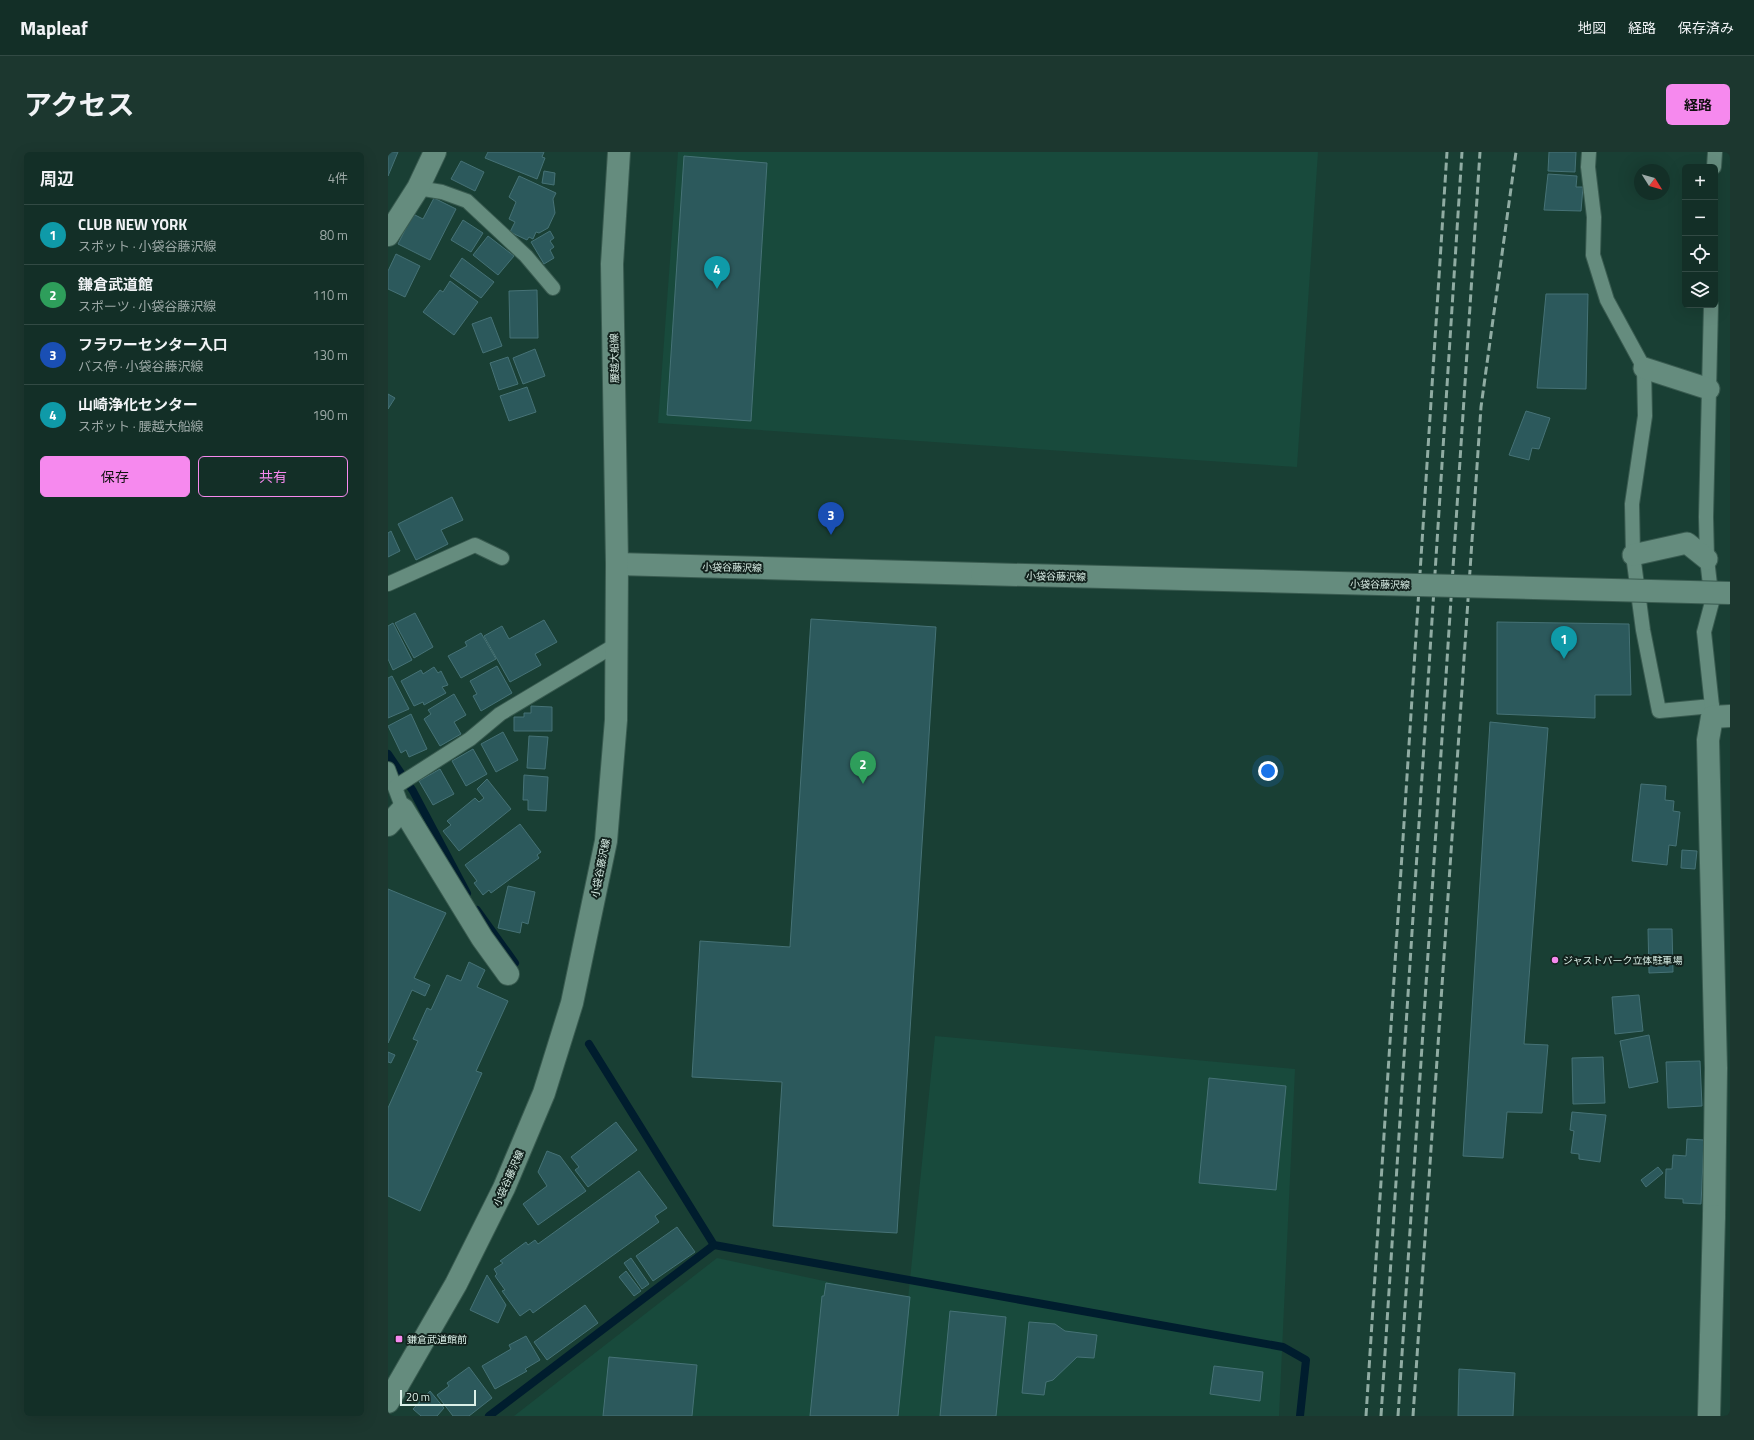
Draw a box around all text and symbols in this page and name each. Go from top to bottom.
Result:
text: Mapleaf [20,13,88,42]
text: 地図 [1578,17,1606,38]
text: 経路 [1628,17,1656,38]
text: 保存済み [1678,17,1734,38]
text: アクセス [24,83,135,126]
button: 経路 [1666,84,1730,125]
north arrow [1634,164,1670,200]
map controls [1682,164,1718,308]
button: + [1682,164,1718,200]
text: 周辺 [40,166,74,192]
text: 4件 [328,168,348,188]
button: − [1682,200,1718,236]
text: CLUB NEW YORK [78,213,187,236]
text: 1 [49,225,57,245]
text: 80 m [320,225,348,245]
text: スポット · 小袋谷藤沢線 [78,236,217,256]
button: locate [1682,236,1718,272]
pin: 4 [704,256,730,289]
button: layers [1682,272,1718,308]
text: 鎌倉武道館 [78,273,153,296]
text: 2 [49,285,57,305]
text: 110 m [312,285,348,305]
text: スポーツ · 小袋谷藤沢線 [78,296,216,316]
text: フラワーセンター入口 [78,333,228,356]
street label: 腰越大船線 [607,333,622,383]
text: 3 [49,345,57,365]
text: 130 m [312,345,348,365]
text: バス停 · 小袋谷藤沢線 [78,356,204,376]
text: 山崎浄化センター [78,393,198,416]
text: 4 [49,405,57,425]
text: 190 m [312,405,348,425]
text: スポット · 腰越大船線 [78,416,204,436]
button: 保存 [40,456,190,497]
button: 共有 [198,456,348,497]
pin: 3 [818,502,844,535]
street label: 小袋谷藤沢線 [702,559,762,576]
street label: 小袋谷藤沢線 [1026,568,1086,585]
street label: 小袋谷藤沢線 [1350,576,1410,593]
pin: 1 [1551,626,1577,659]
pin: 2 [850,751,876,784]
your location [1258,761,1278,781]
street label: 小袋谷藤沢線 [587,837,614,899]
place label: ジャストパーク立体駐車場 [1563,953,1683,968]
marker: ジャストパーク立体駐車場 [1550,955,1560,965]
street label: 小袋谷藤沢線 [489,1148,528,1209]
place label: 鎌倉武道館前 [407,1332,467,1347]
marker: 鎌倉武道館前 [394,1334,404,1344]
scale bar [400,1388,476,1407]
text: 20 m [406,1389,430,1405]

